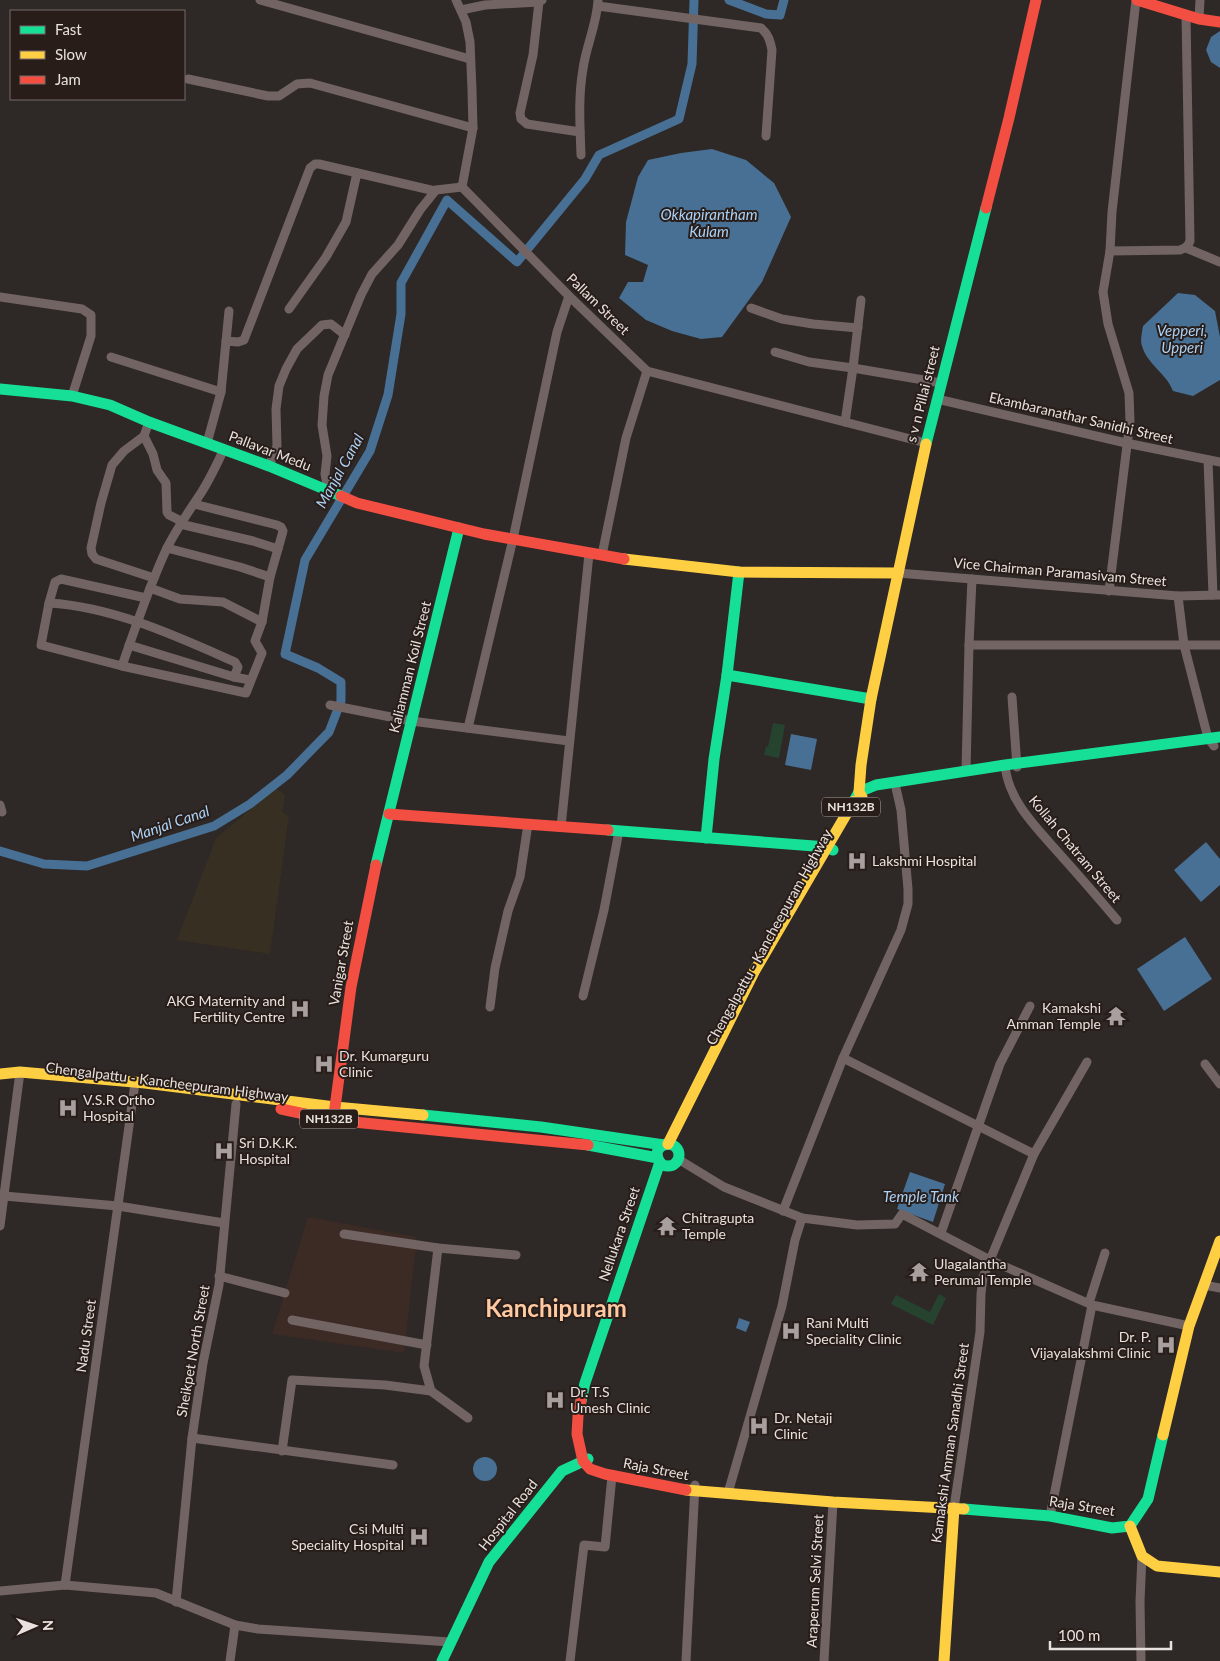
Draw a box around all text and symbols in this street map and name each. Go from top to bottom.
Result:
legend [10,10,185,100]
text: Fast [55,20,82,38]
text: Slow [55,45,87,63]
text: Jam [55,70,81,88]
water label: Okkapirantham Kulam [661,205,758,240]
street label: Pallam Street [563,270,633,338]
water label: Vepperi, Upperi [1157,321,1207,356]
street label: s v n Pillai street [902,344,943,444]
street label: Ekambaranathar Sanidhi Street [987,388,1175,447]
street label: Pallavar Medu [227,427,314,474]
water label: Manjal Canal [311,430,367,511]
street label: Vice Chairman Paramasivam Street [953,554,1167,589]
street label: Kaliamman Koil Street [385,599,434,734]
street label: Kollah Chatram Street [1026,792,1125,906]
road number: NH132B [822,798,880,816]
water label: Manjal Canal [128,801,212,845]
street label: Chengalpattu - Kancheepuram Highway [702,825,836,1048]
hospital icon: Lakshmi Hospital [846,850,868,872]
place label: Lakshmi Hospital [872,852,977,869]
street label: Vanigar Street [325,919,356,1007]
place label: AKG Maternity and Fertility Centre [167,992,285,1025]
hospital icon: AKG Maternity and Fertility Centre [289,998,311,1020]
place label: Kamakshi Amman Temple [1007,999,1101,1032]
temple icon: Kamakshi Amman Temple [1105,1005,1127,1027]
place label: Dr. Kumarguru Clinic [339,1047,429,1080]
hospital icon: Dr. Kumarguru Clinic [313,1053,335,1075]
street label: Chengalpattu - Kancheepuram Highway [45,1058,290,1105]
place label: V.S.R Ortho Hospital [83,1091,155,1124]
hospital icon: V.S.R Ortho Hospital [57,1097,79,1119]
road number: NH132B [300,1110,358,1128]
place label: Sri D.K.K. Hospital [239,1134,297,1167]
hospital icon: Sri D.K.K. Hospital [213,1140,235,1162]
street label: Nellukara Street [594,1184,643,1283]
water label: Temple Tank [883,1187,960,1205]
place label: Chitragupta Temple [682,1209,754,1242]
temple icon: Chitragupta Temple [656,1215,678,1237]
place label: Ulagalantha Perumal Temple [934,1255,1031,1288]
temple icon: Ulagalantha Perumal Temple [908,1261,930,1283]
street label: Sheikpet North Street [173,1284,212,1418]
district label: Kanchipuram [485,1293,627,1322]
street label: Nadu Street [72,1298,99,1374]
place label: Rani Multi Speciality Clinic [806,1314,902,1347]
hospital icon: Rani Multi Speciality Clinic [780,1320,802,1342]
place label: Dr. P. Vijayalakshmi Clinic [1030,1328,1151,1361]
hospital icon: Dr. P. Vijayalakshmi Clinic [1155,1334,1177,1356]
street label: Kamakshi Amman Sanadhi Street [927,1342,972,1544]
place label: Dr. T.S Umesh Clinic [570,1383,651,1416]
hospital icon: Dr. T.S Umesh Clinic [544,1389,566,1411]
place label: Dr. Netaji Clinic [774,1409,832,1442]
hospital icon: Dr. Netaji Clinic [748,1415,770,1437]
street label: Raja Street [622,1454,690,1483]
street label: Hospital Road [475,1476,541,1554]
street label: Raja Street [1048,1492,1116,1519]
street label: Araperum Selvi Street [803,1514,826,1648]
place label: Csi Multi Speciality Hospital [291,1520,404,1553]
hospital icon: Csi Multi Speciality Hospital [408,1526,430,1548]
north arrow [10,1601,60,1651]
scale bar [1050,1618,1171,1650]
text: N [40,1620,57,1631]
text: 100 m [1058,1626,1100,1644]

